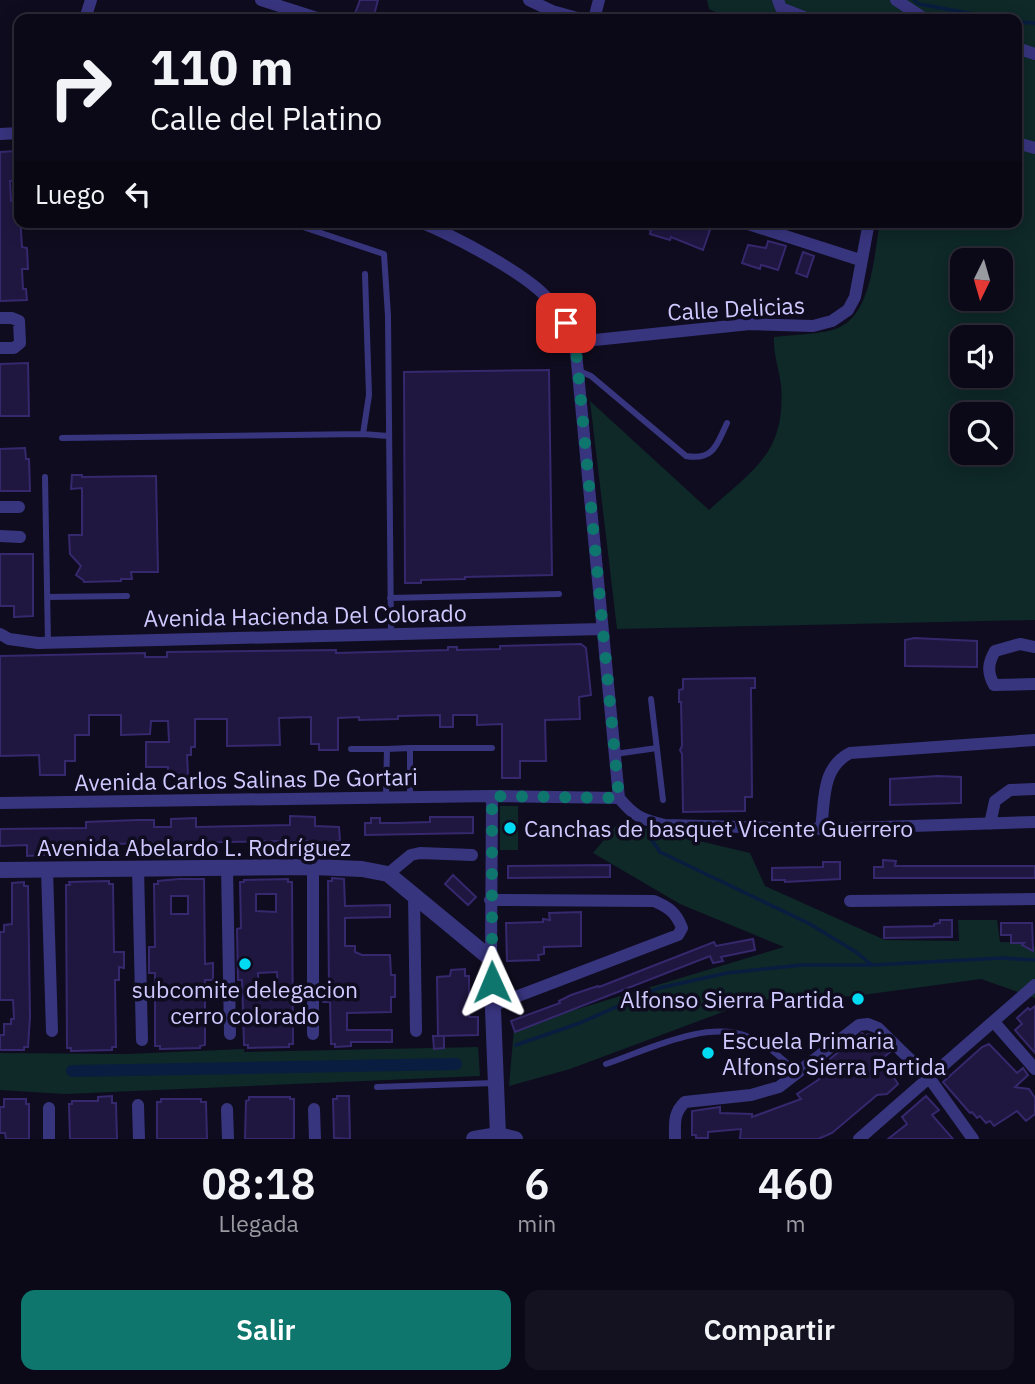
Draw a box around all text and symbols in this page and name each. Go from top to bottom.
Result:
text: 110 m [150,35,294,98]
icon: right [35,42,126,133]
text: Calle del Platino [150,97,382,139]
icon: left [119,175,157,213]
text: Luego [35,177,105,211]
north arrow [950,248,1013,312]
map controls [950,248,1013,465]
street label: Calle Delicias [666,289,806,327]
pin [536,293,596,353]
icon: arrive [547,304,585,342]
button: sound [950,325,1013,388]
button: search [950,402,1013,465]
street label: Avenida Hacienda Del Colorado [143,597,467,633]
street label: Avenida Carlos Salinas De Gortari [74,761,418,797]
place label: Canchas de basquet Vicente Guerrero [524,813,913,843]
marker: Canchas de basquet Vicente Guerrero [502,820,518,836]
street label: Avenida Abelardo L. Rodríguez [37,832,351,862]
position arrow [455,945,529,1019]
marker: subcomite delegacion cerro colorado [237,956,253,972]
place label: subcomite delegacion cerro colorado [132,974,358,1030]
place label: Alfonso Sierra Partida [620,984,844,1014]
marker: Alfonso Sierra Partida [850,991,866,1007]
place label: Escuela Primaria Alfonso Sierra Partida [722,1025,946,1081]
marker: Escuela Primaria Alfonso Sierra Partida [700,1045,716,1061]
text: 08:18 [202,1156,316,1211]
text: 6 [524,1156,549,1211]
text: 460 [758,1156,833,1211]
text: Llegada [218,1208,299,1238]
text: min [517,1208,556,1238]
text: m [786,1208,806,1238]
button: Salir [21,1290,511,1370]
button: Compartir [525,1290,1014,1370]

